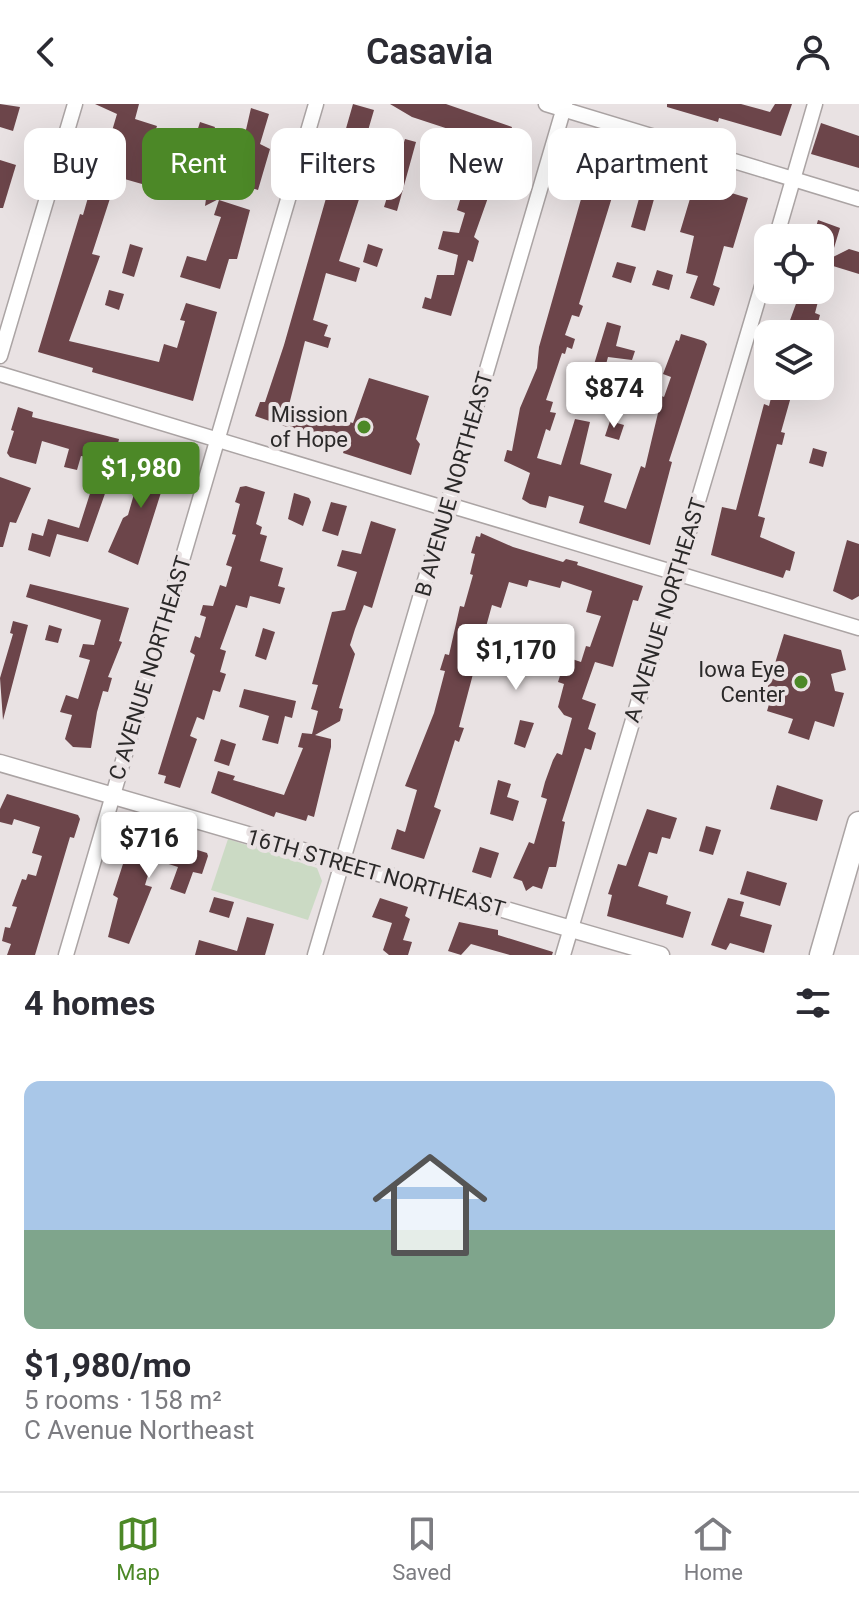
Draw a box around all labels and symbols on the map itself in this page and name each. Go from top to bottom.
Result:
pin: $874 [567,362,661,430]
street label: B AVENUE NORTHEAST [410,369,498,599]
place label: Mission of Hope [270,402,348,452]
marker: Mission of Hope [355,418,373,436]
pin: $1,980 [76,442,206,510]
street label: A AVENUE NORTHEAST [619,495,711,725]
street label: C AVENUE NORTHEAST [104,553,196,783]
pin: $1,170 [451,624,581,692]
place label: Iowa Eye Center [698,657,786,707]
marker: Iowa Eye Center [792,673,810,691]
pin: $716 [102,812,196,880]
street label: 16TH STREET NORTHEAST [244,824,508,922]

